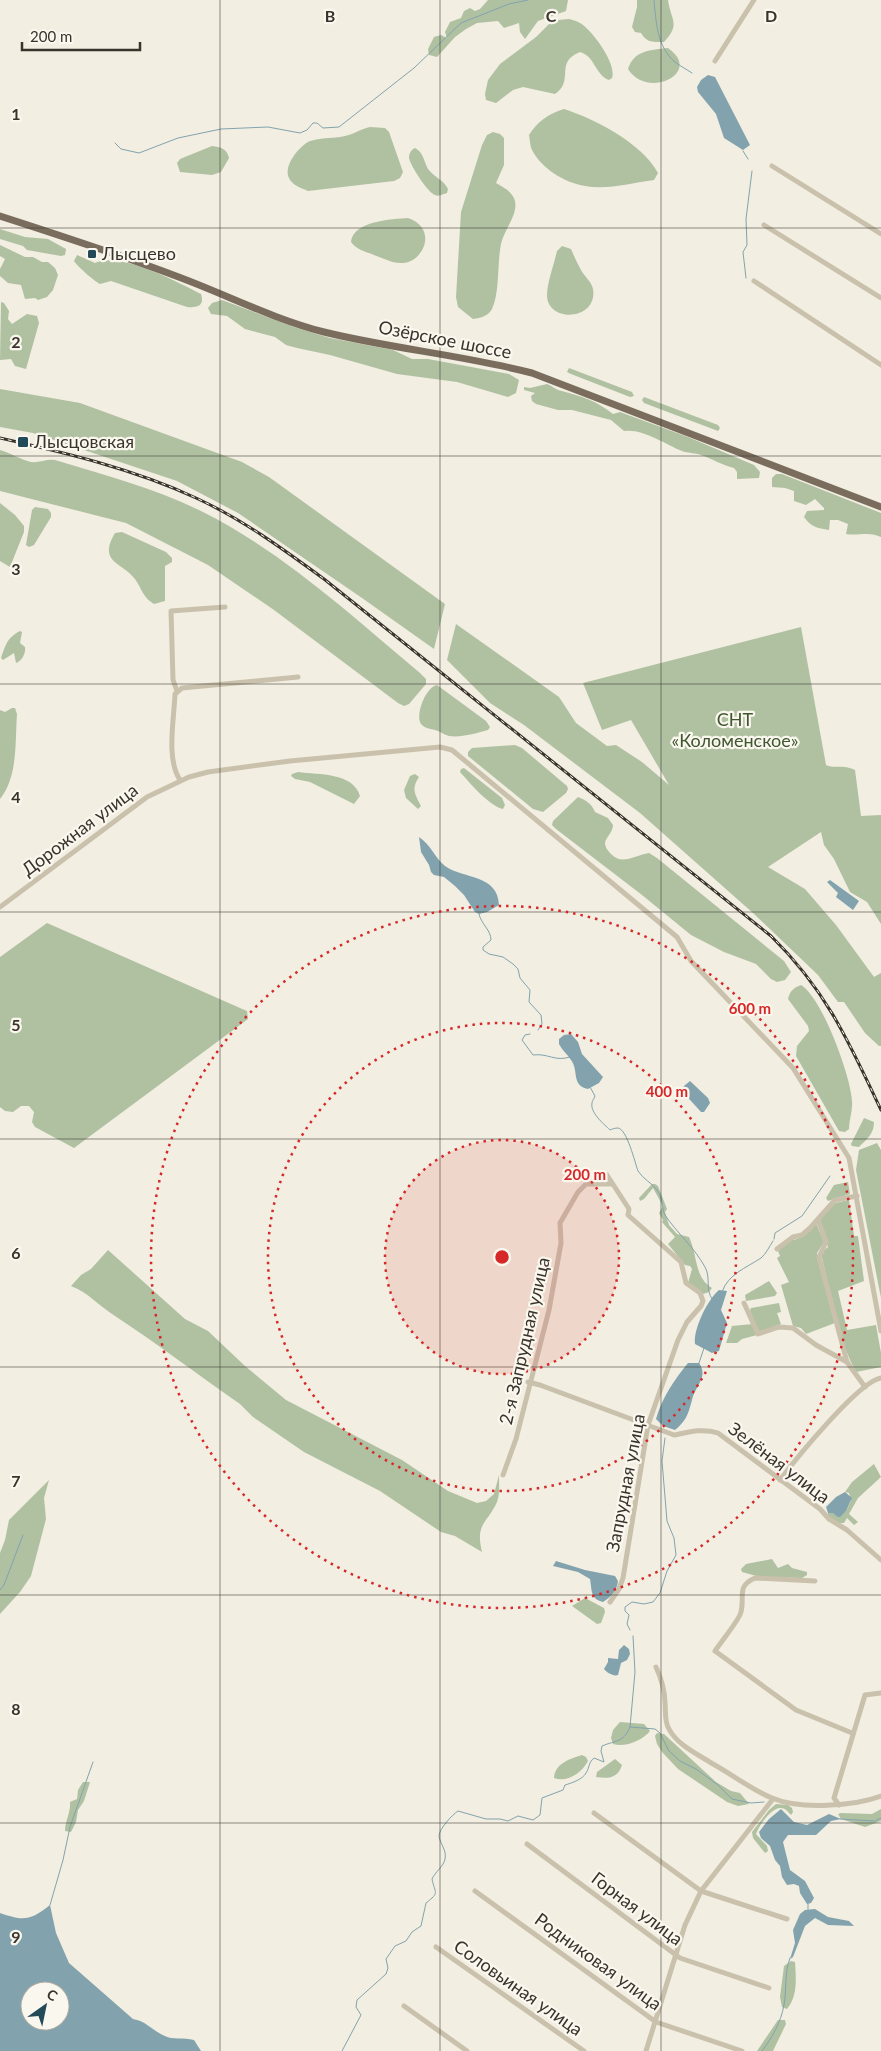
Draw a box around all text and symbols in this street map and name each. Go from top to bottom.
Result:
text: B [325,6,335,25]
text: C [546,6,557,25]
text: D [765,6,777,25]
scale bar [22,20,140,52]
text: 200 m [30,27,72,45]
text: 1 [11,104,21,123]
place label: Лысцево [101,242,176,264]
marker: Лысцево [86,248,98,260]
street label: Озёрское шоссе [377,315,514,363]
text: 2 [11,332,21,351]
place label: Лысцовская [33,430,134,452]
marker: Лысцовская [16,435,30,449]
text: 3 [11,559,21,578]
park label: СНТ «Коломенское» [671,708,799,751]
street label: Дорожная улица [17,778,142,880]
text: 4 [11,787,21,806]
text: 600 m [729,999,771,1017]
text: 5 [11,1015,21,1034]
text: 400 m [646,1082,688,1100]
text: 200 m [564,1165,606,1183]
text: 6 [11,1243,21,1262]
centre of rings [493,1248,511,1266]
street label: 2-я Запрудная улица [494,1255,554,1427]
street label: Запрудная улица [601,1412,649,1554]
street label: Зелёная улица [724,1417,835,1508]
text: 7 [11,1471,21,1490]
text: 8 [11,1699,21,1718]
street label: Горная улица [588,1867,688,1950]
street label: Родниковая улица [531,1908,666,2015]
text: 9 [11,1927,21,1946]
street label: Соловьиная улица [450,1935,587,2040]
north arrow [20,1981,70,2031]
text: С [44,1985,61,2005]

